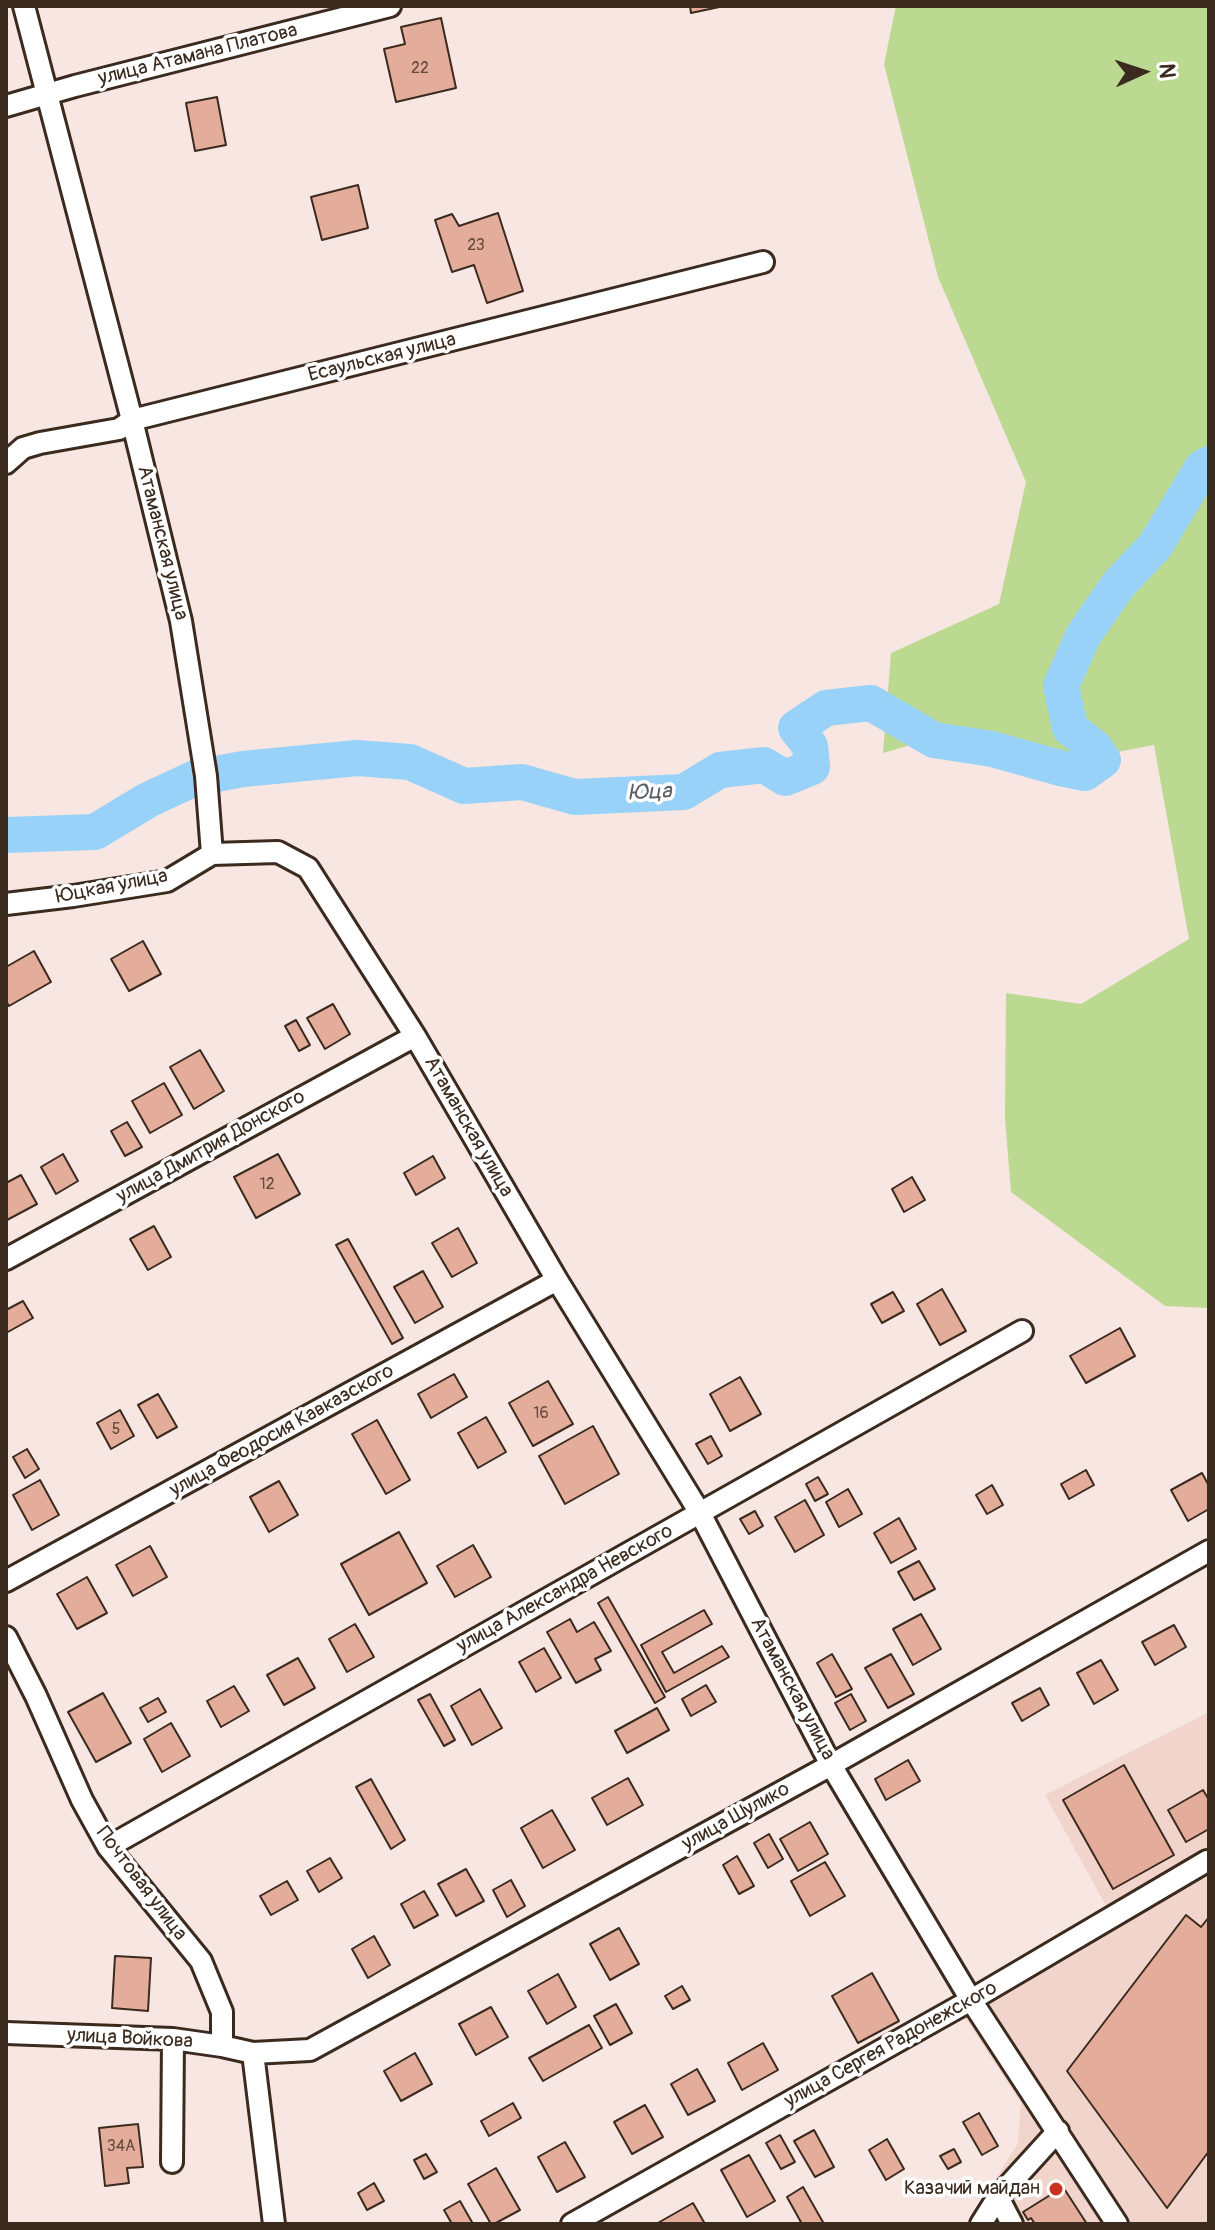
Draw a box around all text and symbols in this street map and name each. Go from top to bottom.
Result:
street label: улица Атамана Платова [96,19,300,91]
north arrow [1103,32,1183,112]
house number: 22 [411,59,429,79]
text: N [1153,63,1181,79]
house number: 23 [467,236,485,256]
street label: Есаульская улица [306,328,458,388]
street label: Атаманская улица [131,463,193,623]
water label: Юца [628,779,672,807]
street label: Юцкая улица [54,864,170,910]
street label: Атаманская улица [418,1053,518,1201]
street label: улица Дмитрия Донского [113,1085,309,1209]
house number: 12 [259,1175,275,1195]
street label: улица Феодосия Кавказского [166,1359,398,1503]
house number: 16 [533,1404,549,1424]
house number: 5 [112,1420,120,1440]
street label: улица Александра Невского [453,1519,677,1659]
street label: Атаманская улица [744,1614,840,1764]
street label: улица Шулико [678,1778,794,1856]
street label: Почтовая улица [90,1822,192,1946]
street label: улица Сергея Радонежского [780,1976,1002,2114]
street label: улица Войкова [66,2024,194,2054]
house number: 34А [107,2137,135,2157]
place label: Казачий майдан [904,2177,1040,2201]
marker: Казачий майдан [1047,2180,1065,2198]

